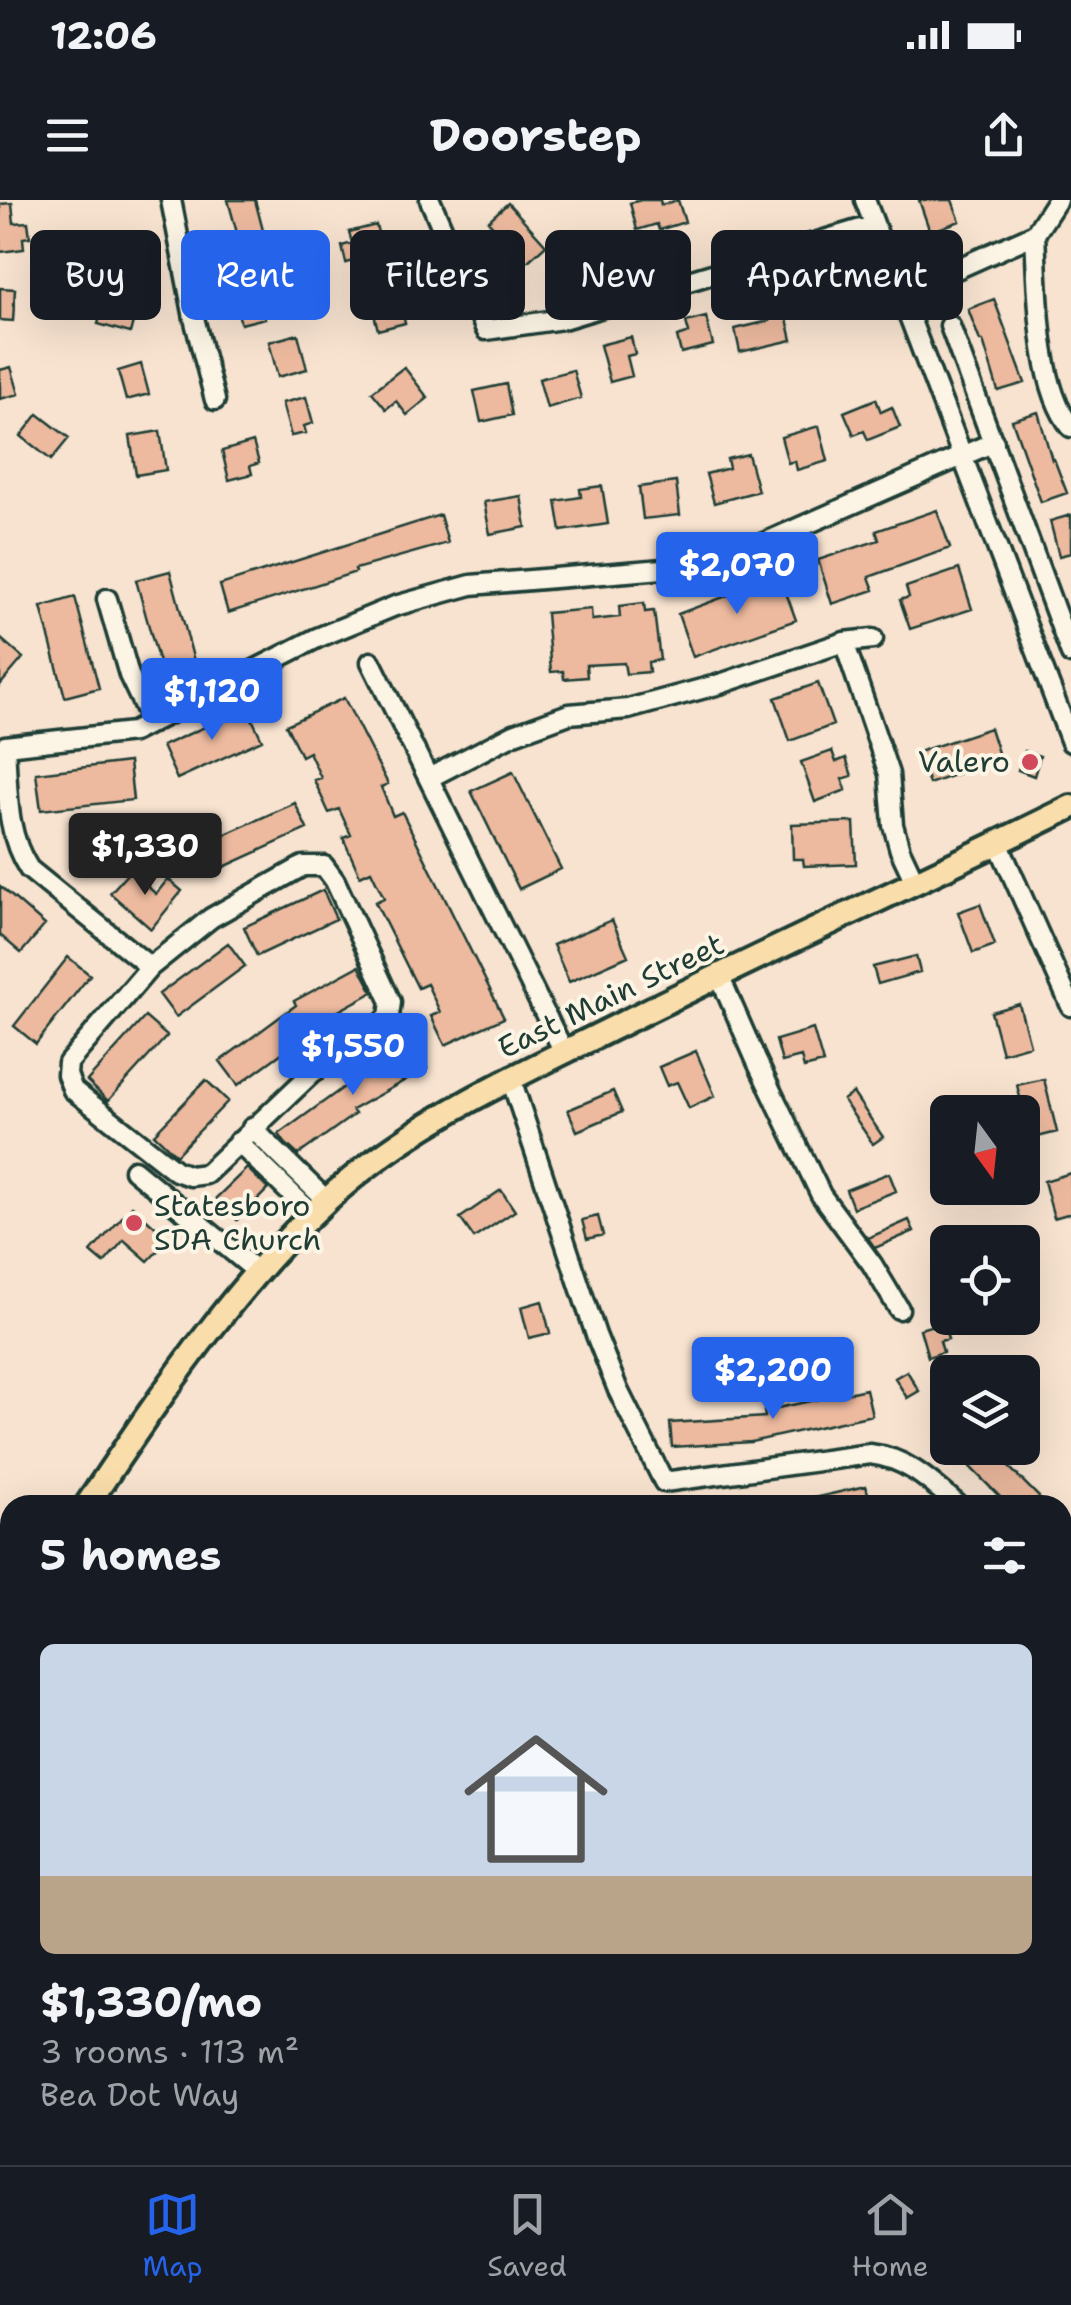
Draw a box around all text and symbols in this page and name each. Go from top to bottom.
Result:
text: 12:06 [50,10,157,61]
text: Doorstep [430,105,641,165]
icon: menu [40,108,95,163]
icon: share [976,108,1031,163]
chip: Buy [30,230,161,320]
chip: Rent [181,230,330,320]
chip: Filters [350,230,525,320]
chip: New [545,230,691,320]
chip: Apartment [711,230,963,320]
pin: $2,070 [656,532,818,617]
text: $2,070 [678,543,796,586]
pin: $1,120 [131,658,293,743]
text: $1,120 [163,669,261,712]
place label: Valero [918,741,1010,782]
marker: Valero [1019,751,1041,773]
pin: $1,330 [64,813,226,898]
text: $1,330 [91,824,199,867]
street label: East Main Street [491,923,731,1068]
pin: $1,550 [272,1013,434,1098]
text: $1,550 [301,1024,405,1067]
north arrow [930,1095,1040,1205]
map controls [930,1095,1040,1465]
place label: Statesboro SDA Church [154,1185,321,1260]
marker: Statesboro SDA Church [123,1212,145,1234]
button: locate [930,1225,1040,1335]
pin: $2,200 [692,1337,854,1422]
text: $2,200 [714,1348,832,1391]
button: layers [930,1355,1040,1465]
text: 5 homes [40,1527,221,1583]
icon: filters [977,1528,1032,1583]
icon: home [446,1709,626,1889]
text: $1,330/mo [40,1974,262,2030]
text: 3 rooms · 113 m² [40,2030,299,2073]
text: Bea Dot Way [40,2073,239,2116]
tab: Map [142,2187,202,2285]
tab: Saved [487,2187,567,2285]
tab: Home [852,2187,929,2285]

